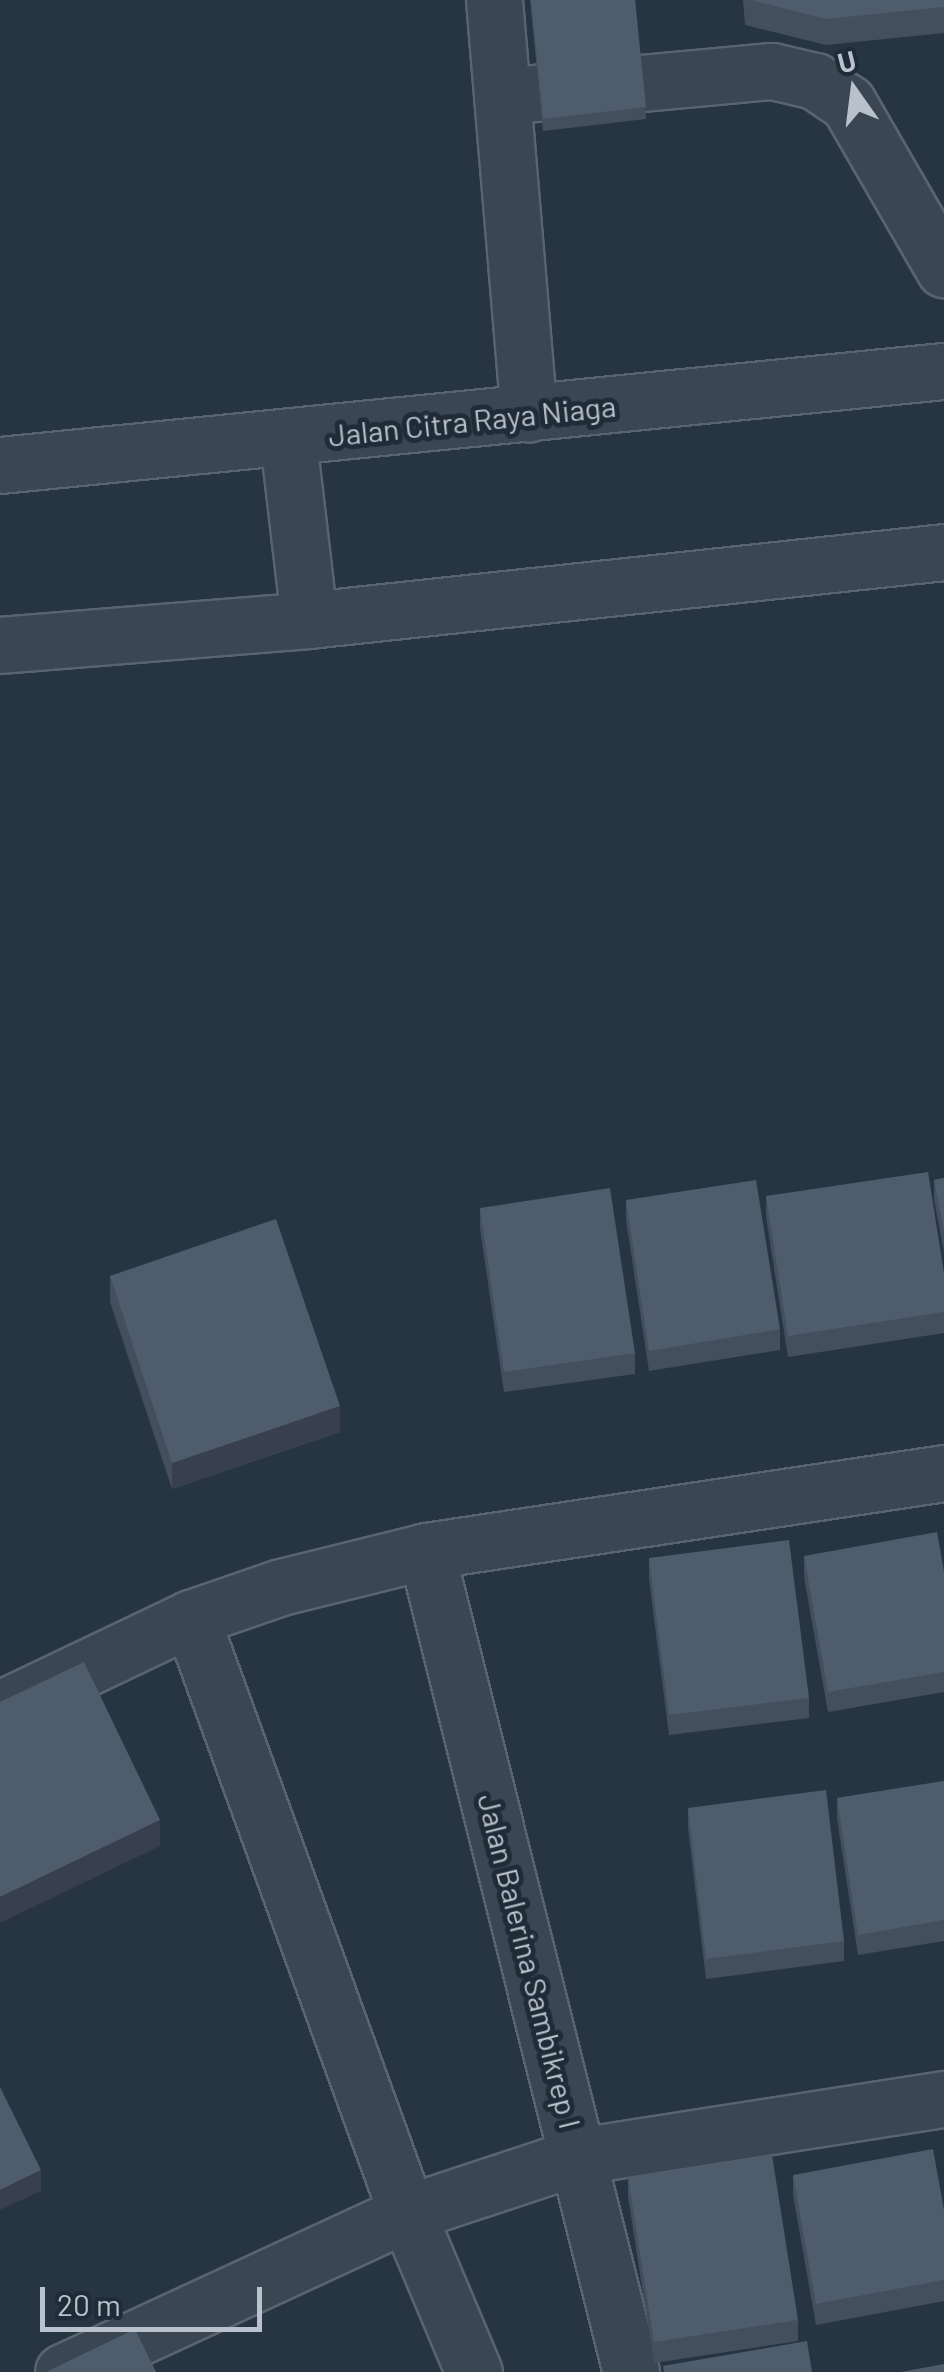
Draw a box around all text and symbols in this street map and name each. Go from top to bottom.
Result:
north arrow [804,40,904,140]
text: U [834,42,859,80]
street label: Jalan Citra Raya Niaga [326,387,618,453]
street label: Jalan Balerina Sambikrep I [471,1790,589,2132]
scale bar [45,2267,268,2329]
text: 20 m [57,2286,121,2322]

